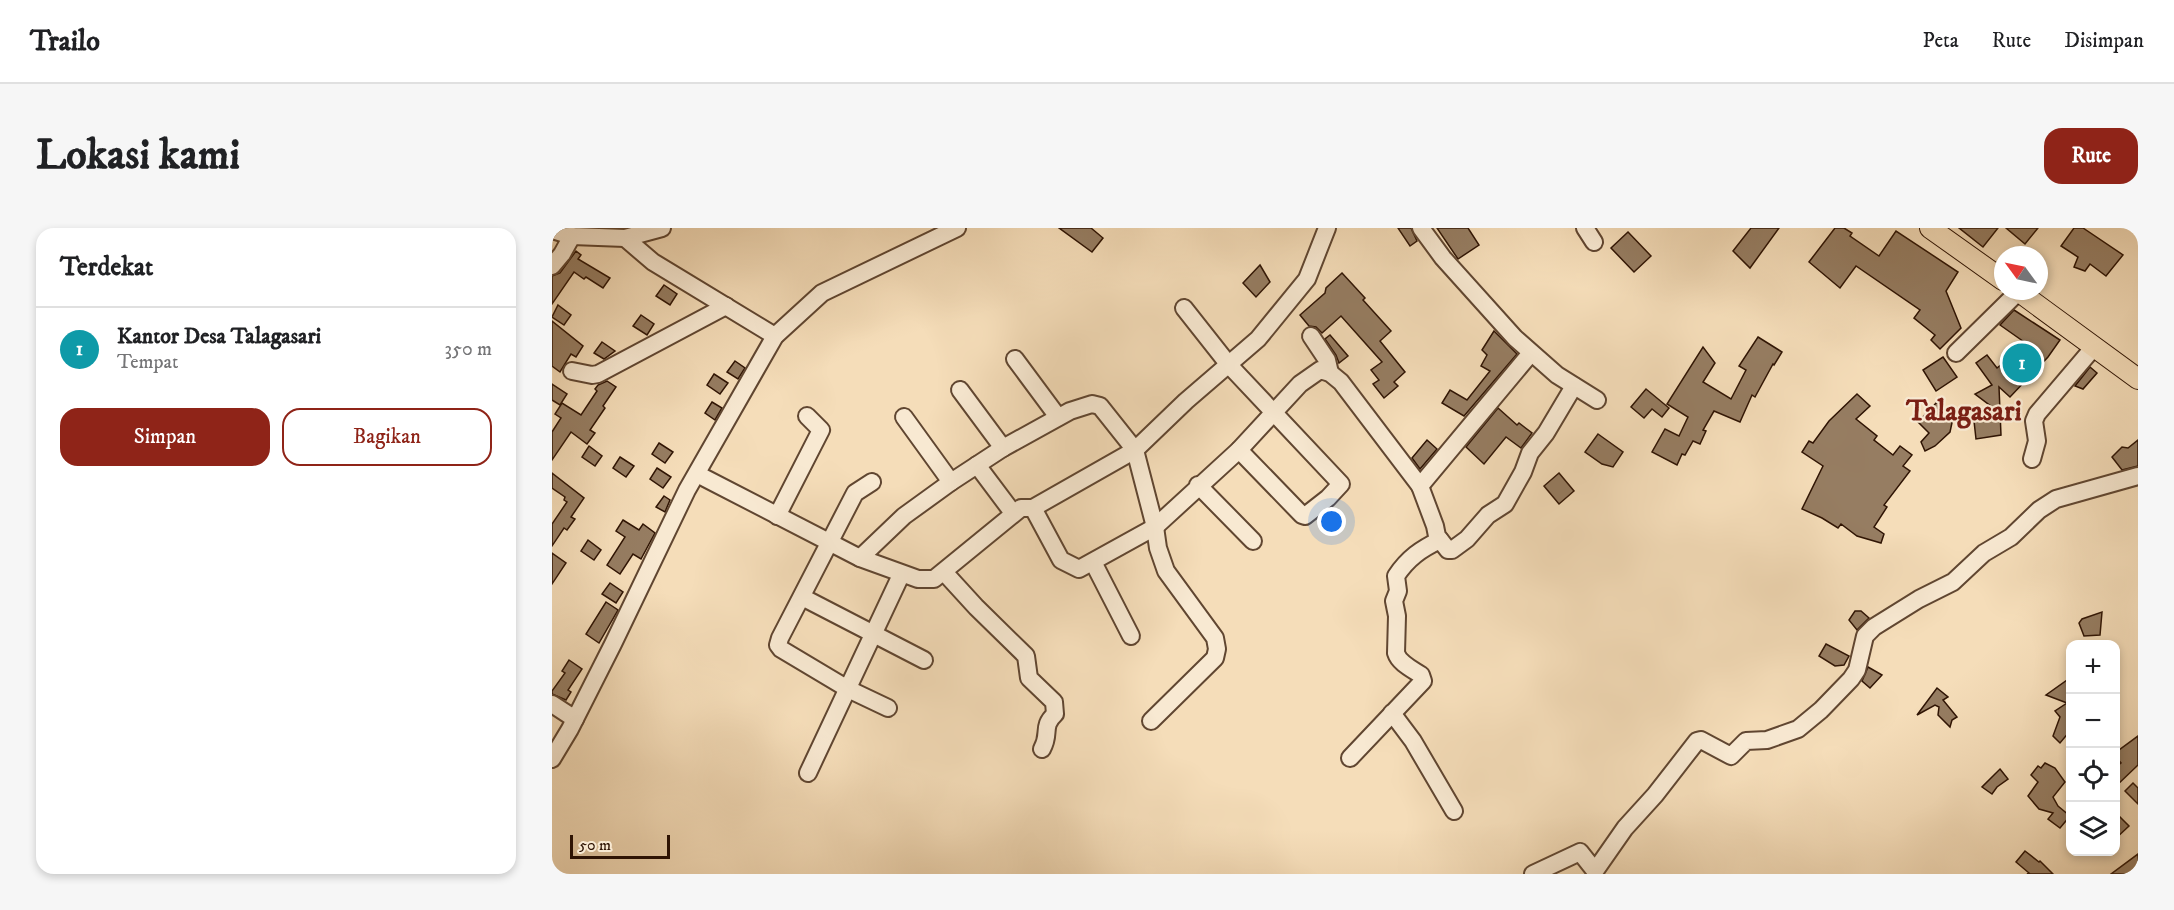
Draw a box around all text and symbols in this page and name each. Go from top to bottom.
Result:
text: Trailo [30,24,100,59]
text: Peta [1923,28,1959,54]
text: Rute [1992,28,2031,54]
text: Disimpan [2064,28,2144,54]
button: Rute [2044,128,2138,184]
text: Lokasi kami [36,130,240,182]
north arrow [1994,246,2048,300]
text: Terdekat [60,251,153,284]
text: Kantor Desa Talagasari [117,323,321,350]
text: 1 [76,337,83,362]
text: 350 m [445,337,492,362]
pin: 1 [2002,340,2042,386]
text: Tempat [117,350,178,375]
district label: Talagasari [1905,394,2022,429]
button: Simpan [60,408,270,466]
button: Bagikan [282,408,492,466]
your location [1317,507,1346,536]
map controls [2066,640,2120,856]
button: + [2066,640,2120,694]
button: − [2066,694,2120,748]
button: locate [2066,748,2120,802]
button: layers [2066,802,2120,856]
scale bar [570,832,670,860]
text: 50 m [579,835,611,855]

